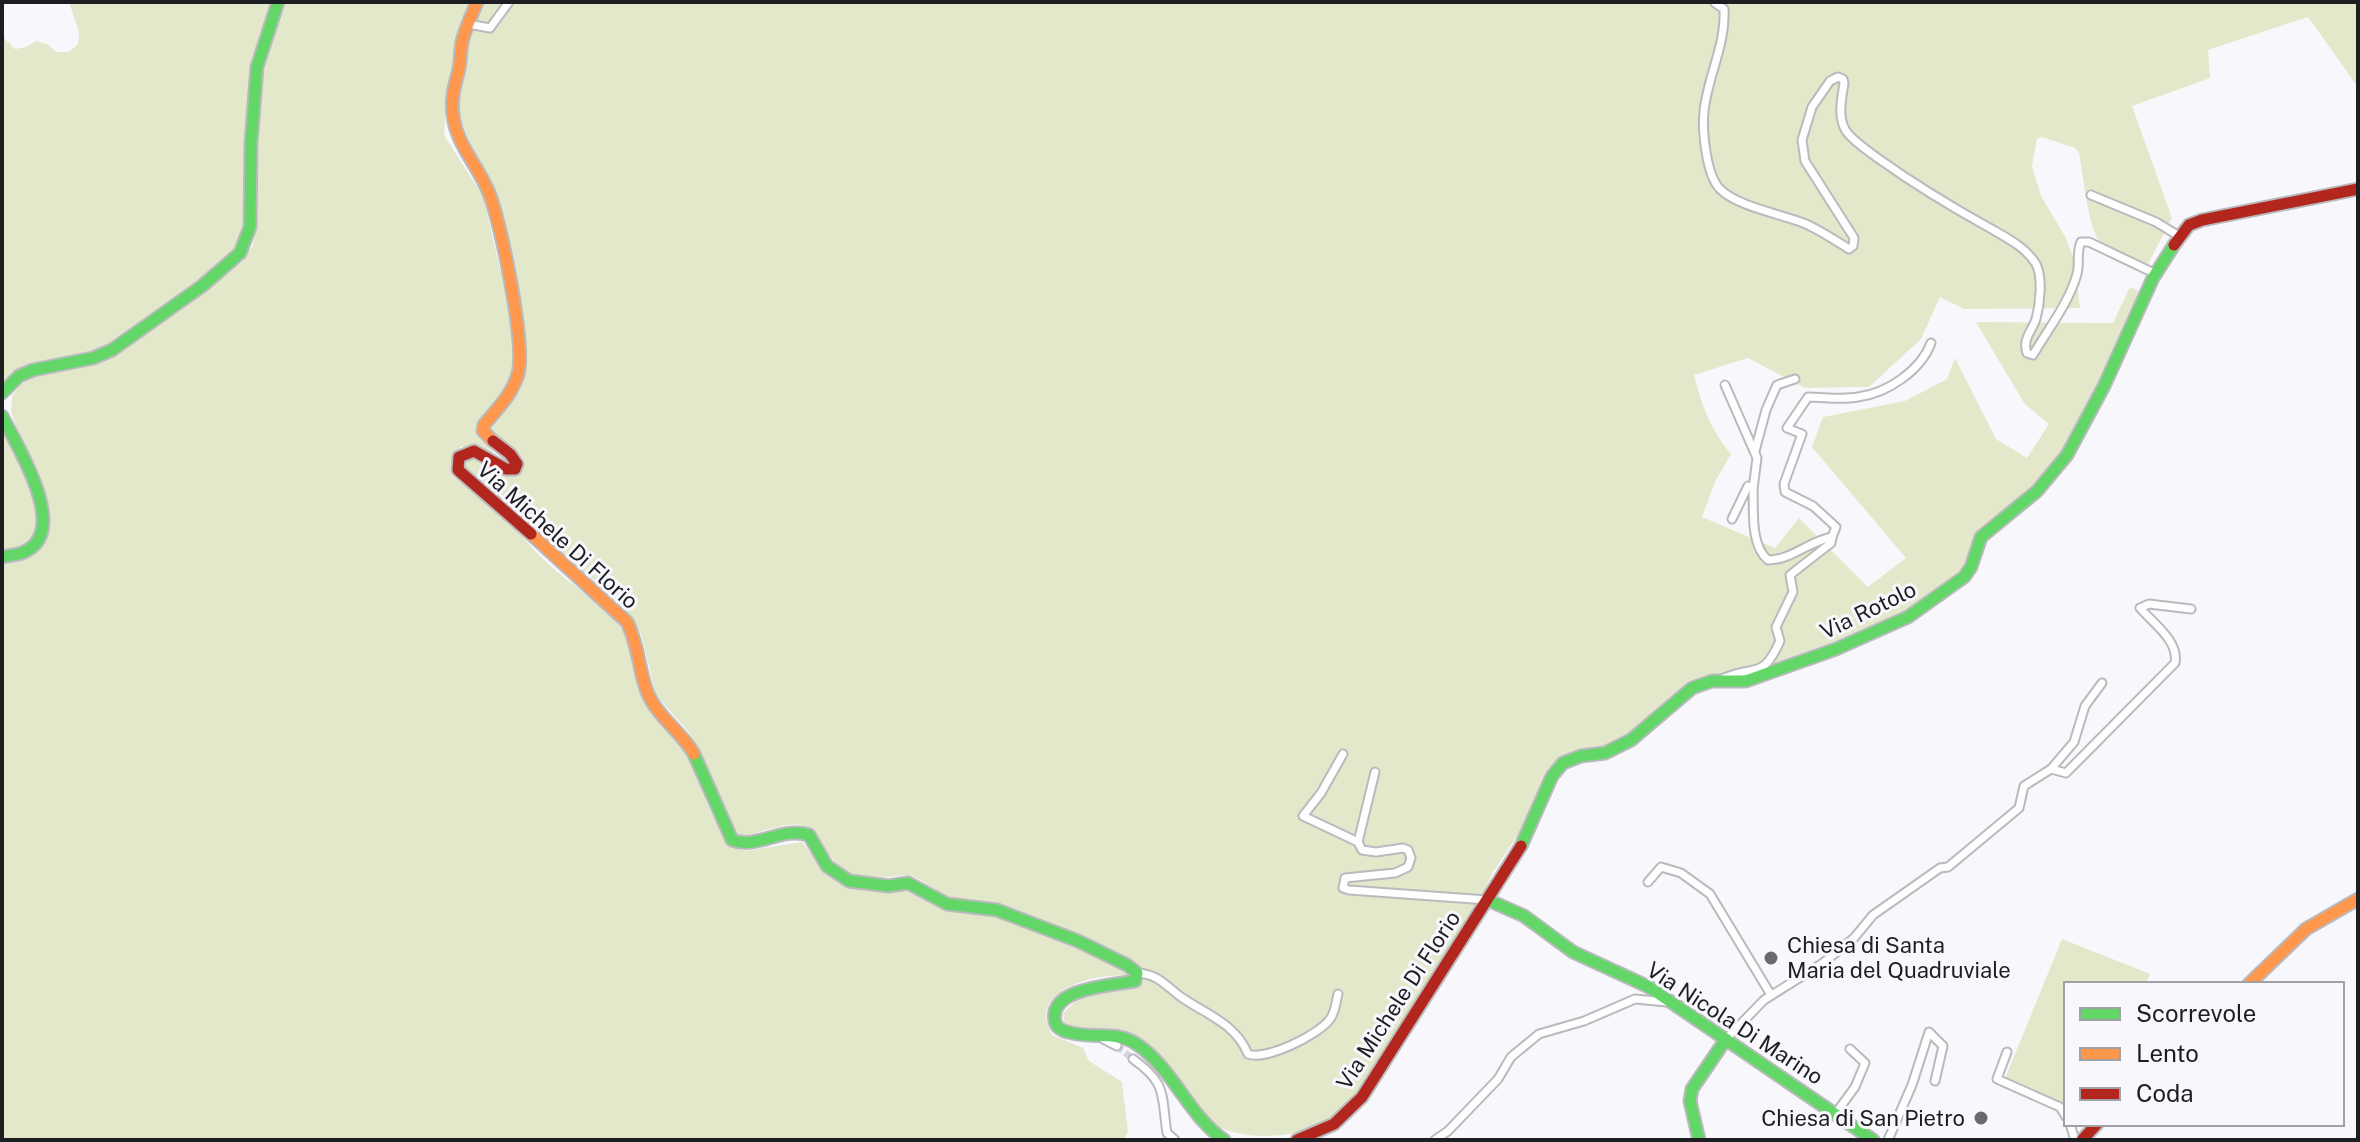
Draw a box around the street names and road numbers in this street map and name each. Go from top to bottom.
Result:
street label: Via Michele Di Florio [472,456,644,614]
street label: Via Rotolo [1816,576,1920,644]
street label: Via Michele Di Florio [1331,906,1465,1094]
street label: Via Nicola Di Marino [1642,956,1828,1090]

